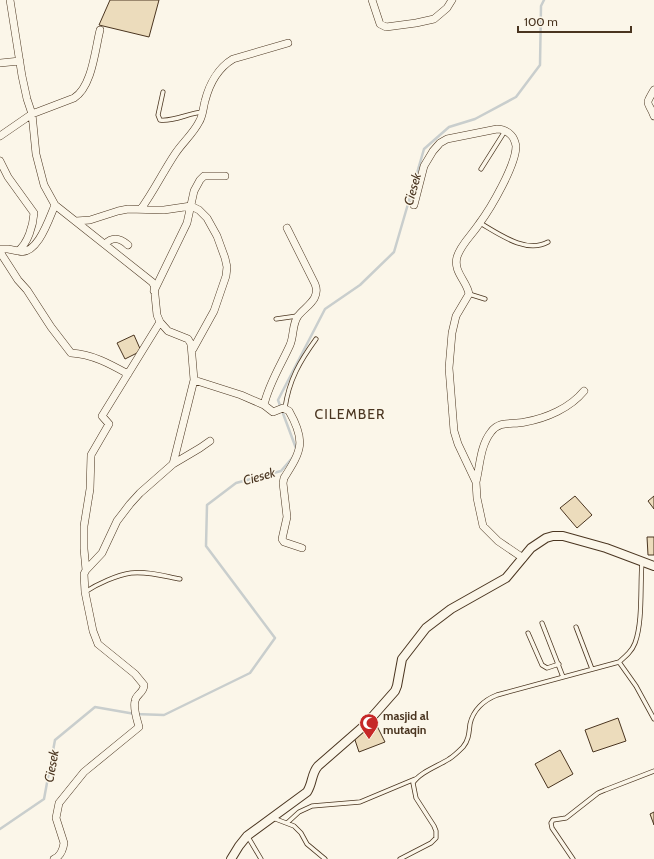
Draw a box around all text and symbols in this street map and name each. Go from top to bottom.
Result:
scale bar [518,8,631,34]
text: 100 m [524,14,558,29]
water label: Ciesek [400,171,424,207]
district label: CILEMBER [315,405,385,423]
water label: Ciesek [241,464,277,488]
place label: masjid al mutaqin [383,708,429,737]
mosque icon: masjid al mutaqin [358,712,380,740]
water label: Ciesek [40,748,62,784]

